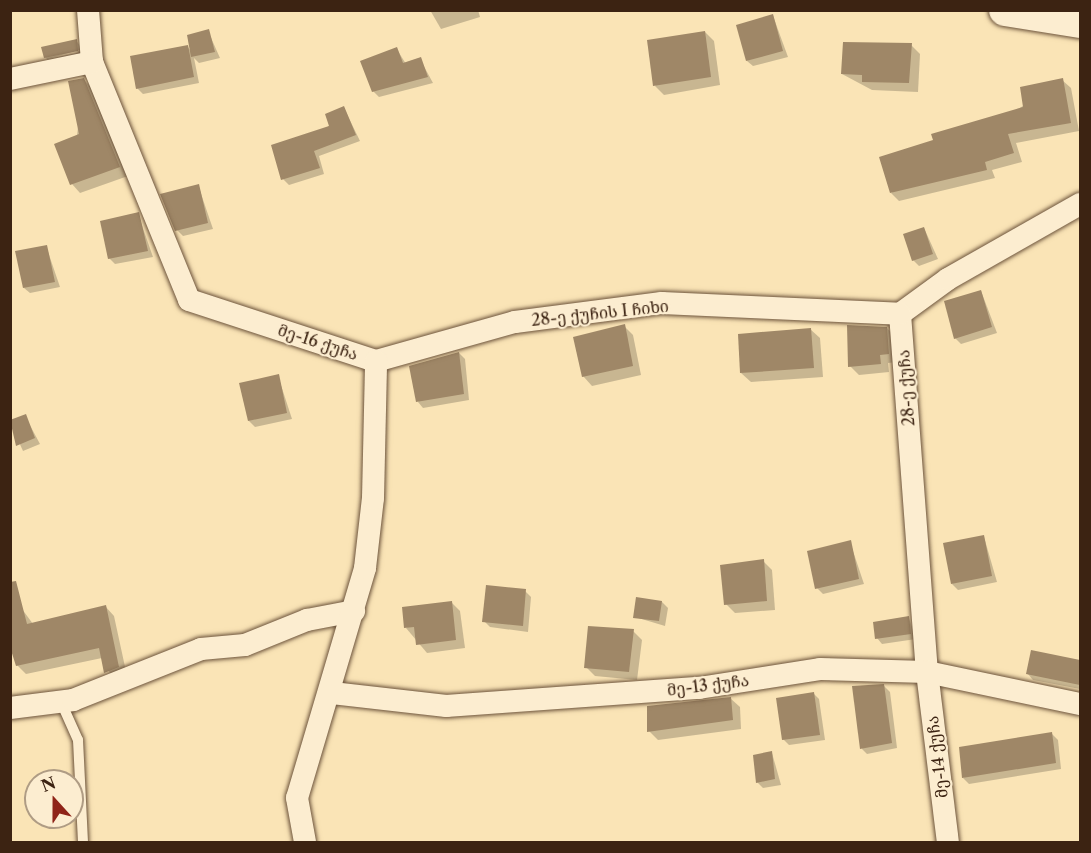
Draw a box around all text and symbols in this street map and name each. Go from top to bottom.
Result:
street label: 28-ე ქუჩის I ჩიხი [530,296,670,330]
street label: მე-16 ქუჩა [276,320,360,364]
street label: 28-ე ქუჩა [894,349,918,427]
street label: მე-13 ქუჩა [666,670,750,700]
street label: მე-14 ქუჩა [922,715,952,799]
north arrow [24,769,84,829]
text: N [38,772,58,796]

